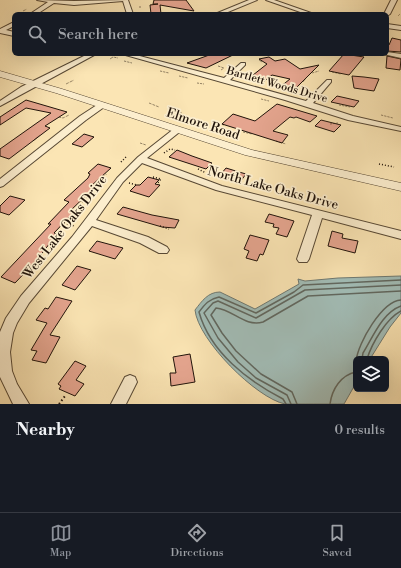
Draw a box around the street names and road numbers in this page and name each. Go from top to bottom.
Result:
street label: Bartlett Woods Drive [224,64,329,106]
street label: Elmore Road [164,105,242,144]
street label: North Lake Oaks Drive [206,163,341,213]
street label: West Lake Oaks Drive [19,172,111,283]

